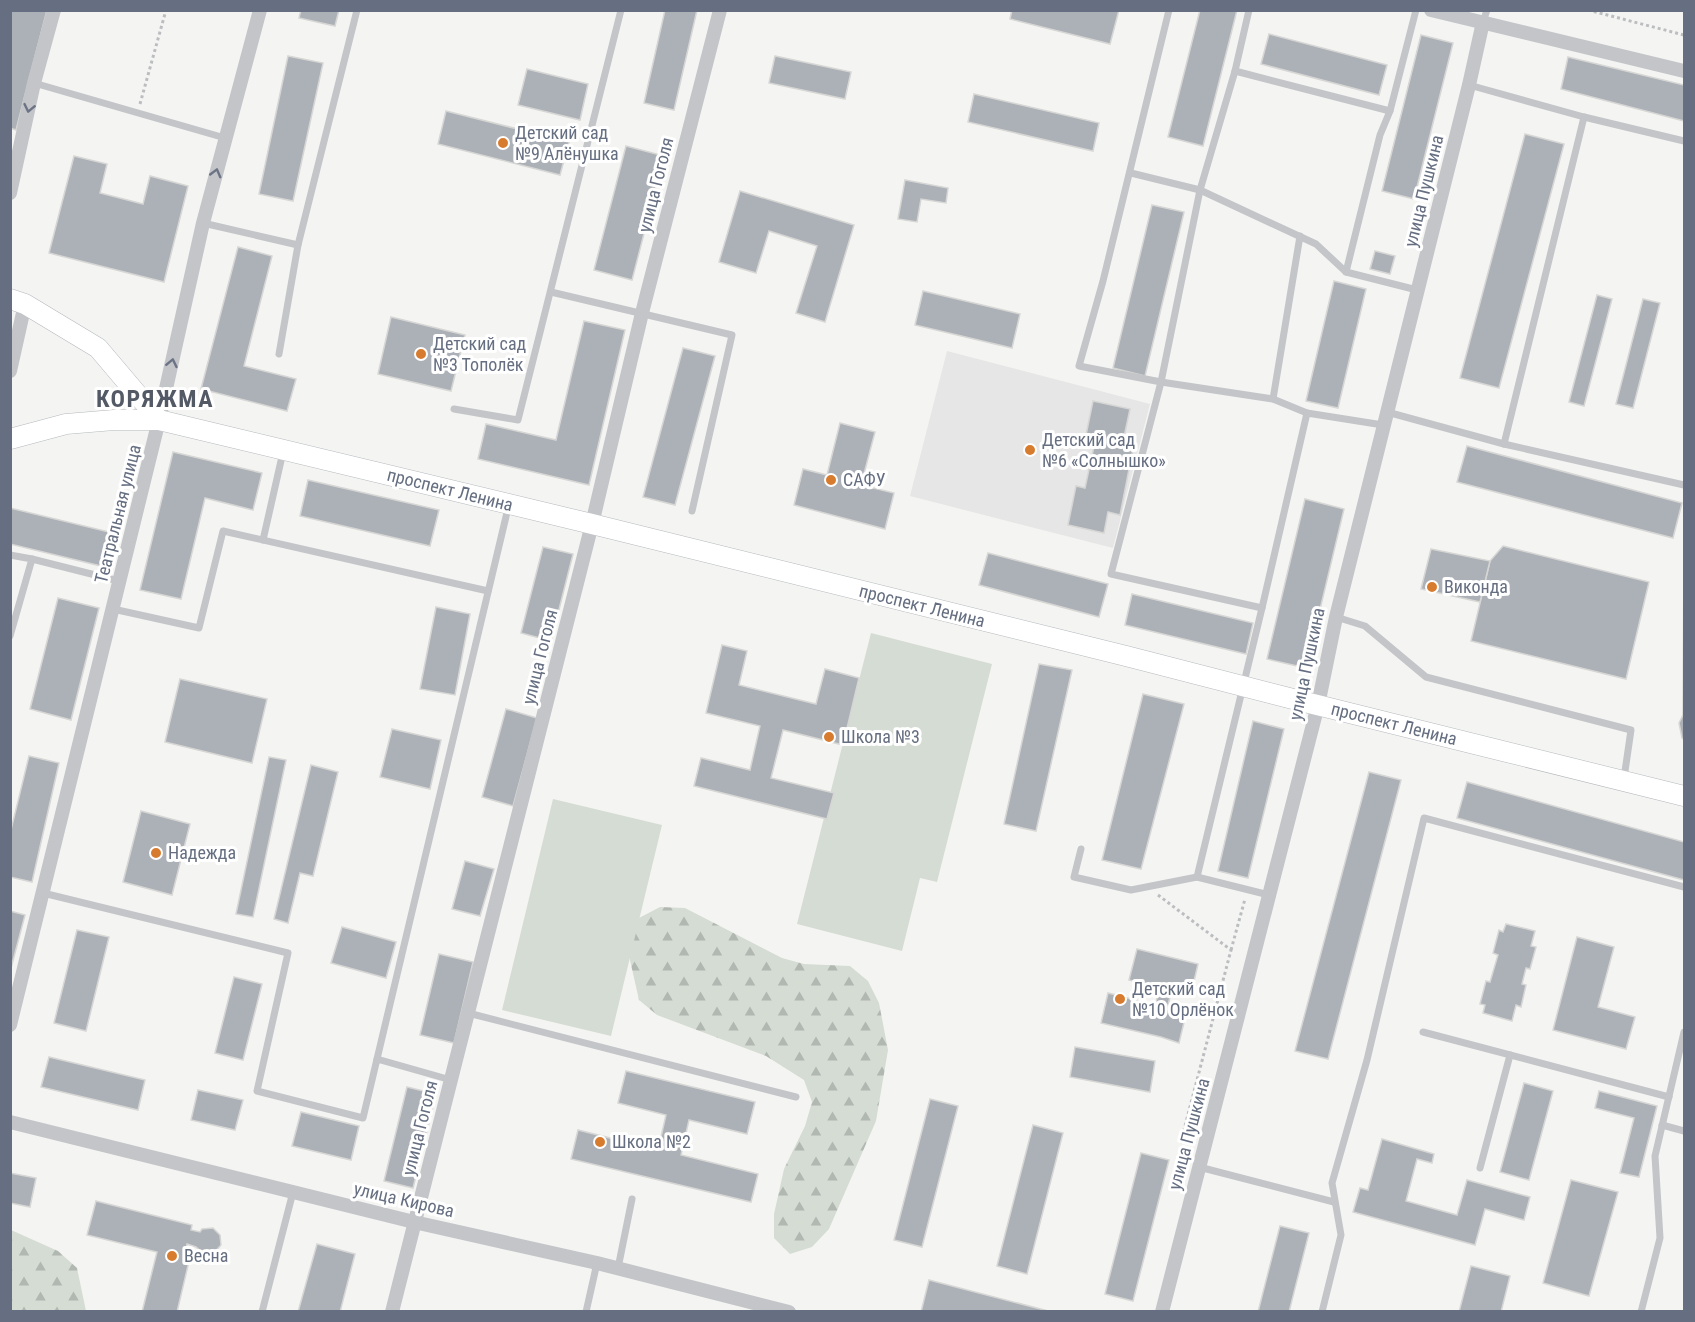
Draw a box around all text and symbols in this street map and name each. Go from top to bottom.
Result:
one-way arrow [23,103,36,113]
place label: Детский сад №9 Алёнушка [515,122,619,164]
street label: улица Пушкина [1399,133,1448,249]
street label: улица Гоголя [634,135,677,235]
marker: Детский сад №9 Алёнушка [496,136,510,150]
one-way arrow [209,168,221,179]
place label: Детский сад №3 Тополёк [433,333,527,375]
marker: Детский сад №3 Тополёк [414,347,428,361]
one-way arrow [165,358,178,368]
district label: КОРЯЖМА [96,385,214,413]
place label: Детский сад №6 «Солнышко» [1042,429,1166,471]
street label: Театральная улица [90,442,145,586]
marker: Детский сад №6 «Солнышко» [1023,443,1037,457]
street label: проспект Ленина [385,464,515,515]
place label: САФУ [843,469,886,490]
marker: САФУ [824,473,838,487]
place label: Виконда [1444,576,1508,597]
street label: проспект Ленина [857,580,987,631]
marker: Виконда [1425,580,1439,594]
street label: улица Пушкина [1284,606,1329,722]
street label: улица Гоголя [518,607,561,707]
street label: проспект Ленина [1329,698,1459,749]
place label: Школа №3 [841,726,920,747]
marker: Школа №3 [822,730,836,744]
place label: Надежда [168,842,236,863]
marker: Надежда [149,846,163,860]
place label: Детский сад №10 Орлёнок [1132,978,1234,1020]
marker: Детский сад №10 Орлёнок [1113,992,1127,1006]
street label: улица Пушкина [1164,1076,1213,1192]
street label: улица Гоголя [398,1078,441,1178]
place label: Школа №2 [612,1131,691,1152]
marker: Школа №2 [593,1135,607,1149]
street label: улица Кирова [352,1178,456,1221]
place label: Весна [184,1245,228,1266]
marker: Весна [165,1249,179,1263]

